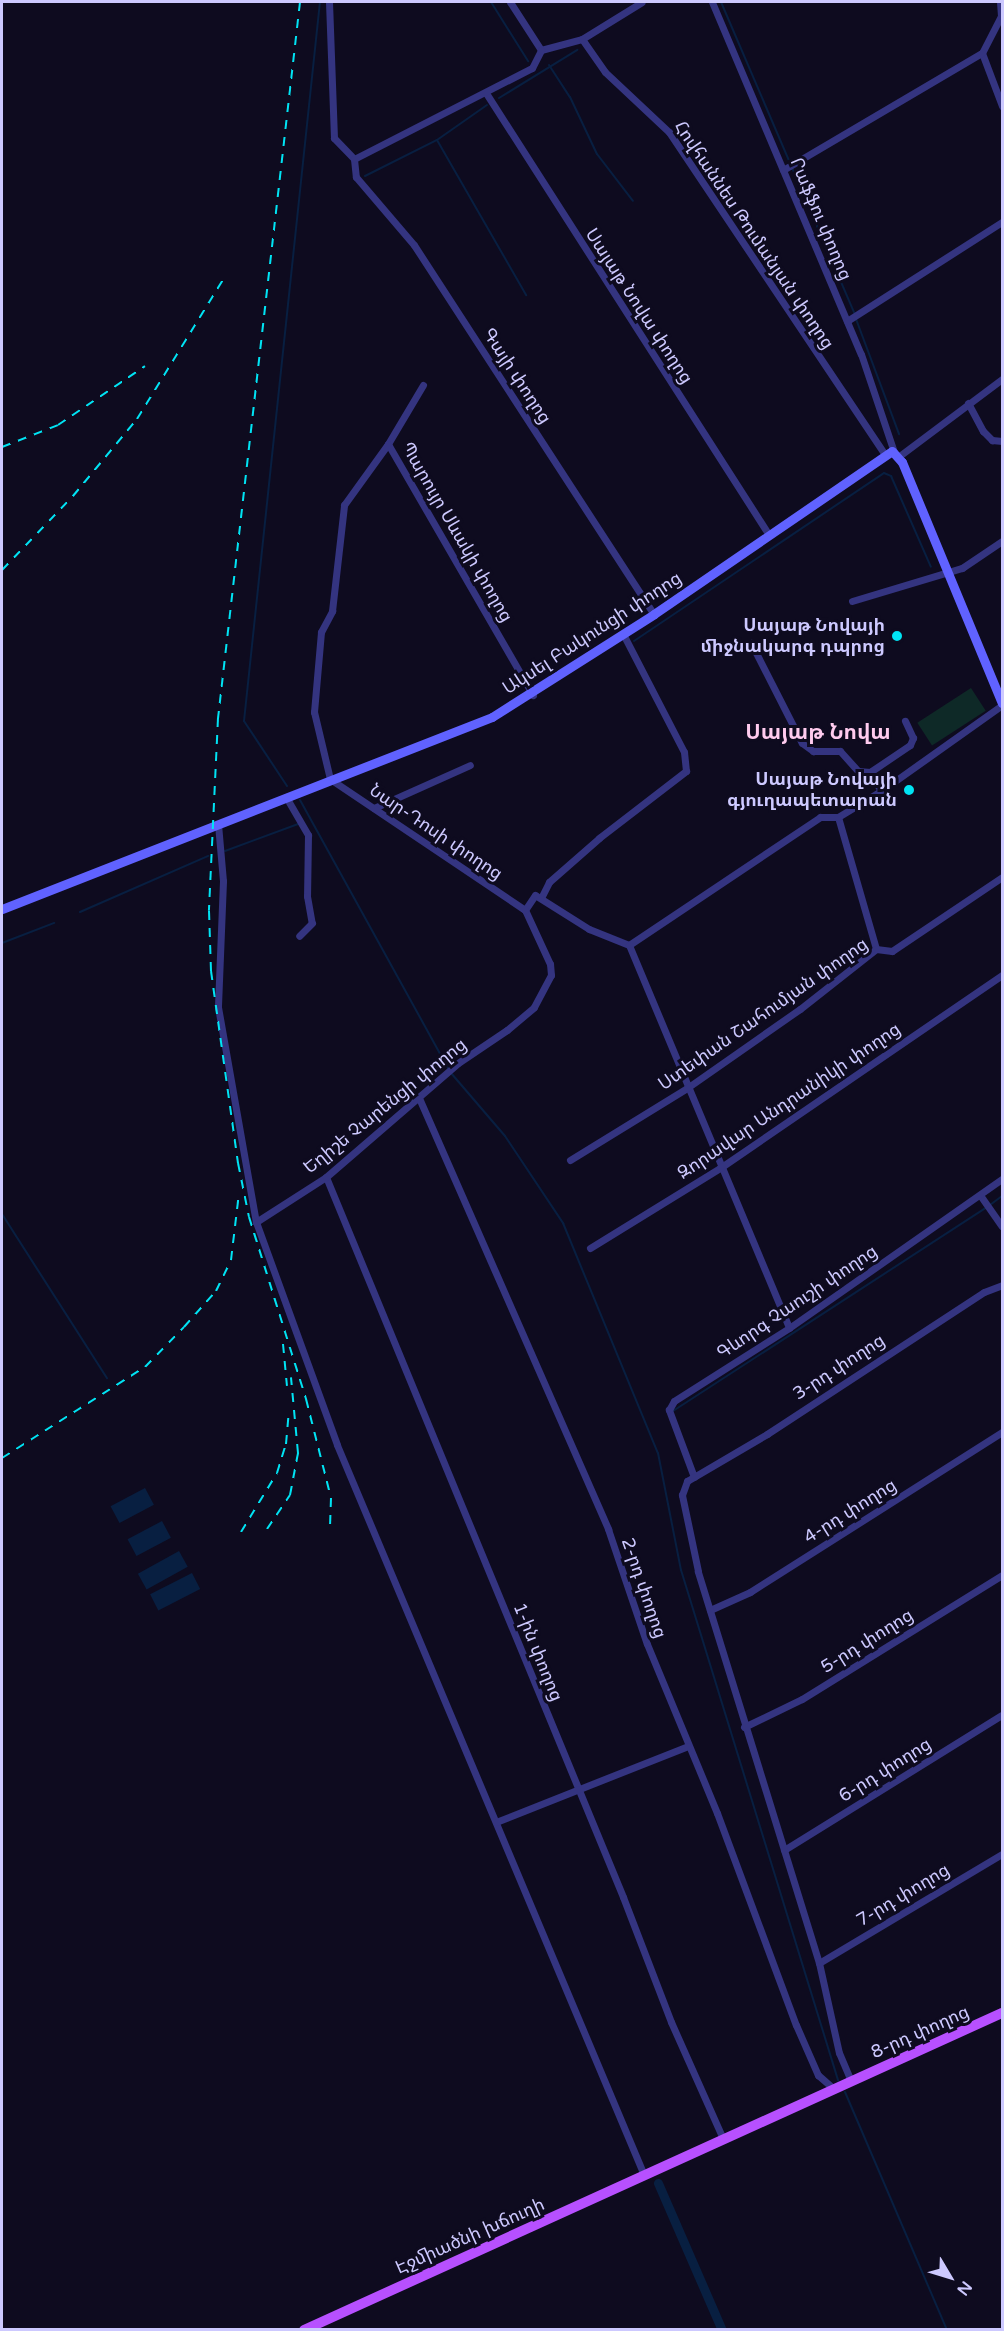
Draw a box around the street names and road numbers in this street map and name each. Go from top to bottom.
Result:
street label: Հովհաննես Թումանյան փողոց [669,117,839,353]
street label: Րաֆֆու փողոց [785,154,857,284]
street label: Սայաթ Նովա փողոց [581,224,697,388]
street label: Գայի փողոց [478,324,556,428]
street label: Պարույր Սևակի փողոց [397,438,517,626]
street label: Ակսել Բակունցի փողոց [498,567,686,699]
street label: Նար-Դոսի փողոց [365,779,507,885]
street label: Ստեփան Շահումյան փողոց [654,933,872,1095]
street label: Զորավար Անդրանիկի փողոց [673,1018,905,1184]
street label: Եղիշե Չարենցի փողոց [299,1034,471,1178]
street label: Գևորգ Չաուշի փողոց [713,1240,881,1364]
street label: 3-րդ փողոց [789,1329,889,1405]
street label: 4-րդ փողոց [800,1474,900,1548]
street label: 2-րդ փողոց [617,1535,671,1641]
street label: 1-ին փողոց [508,1600,568,1704]
street label: 5-րդ փողոց [817,1604,917,1678]
street label: 6-րդ փողոց [835,1733,935,1807]
street label: 7-րդ փողոց [853,1859,953,1931]
street label: 8-րդ փողոց [868,2001,972,2063]
street label: Էջմիածնի խճուղի [392,2193,548,2279]

